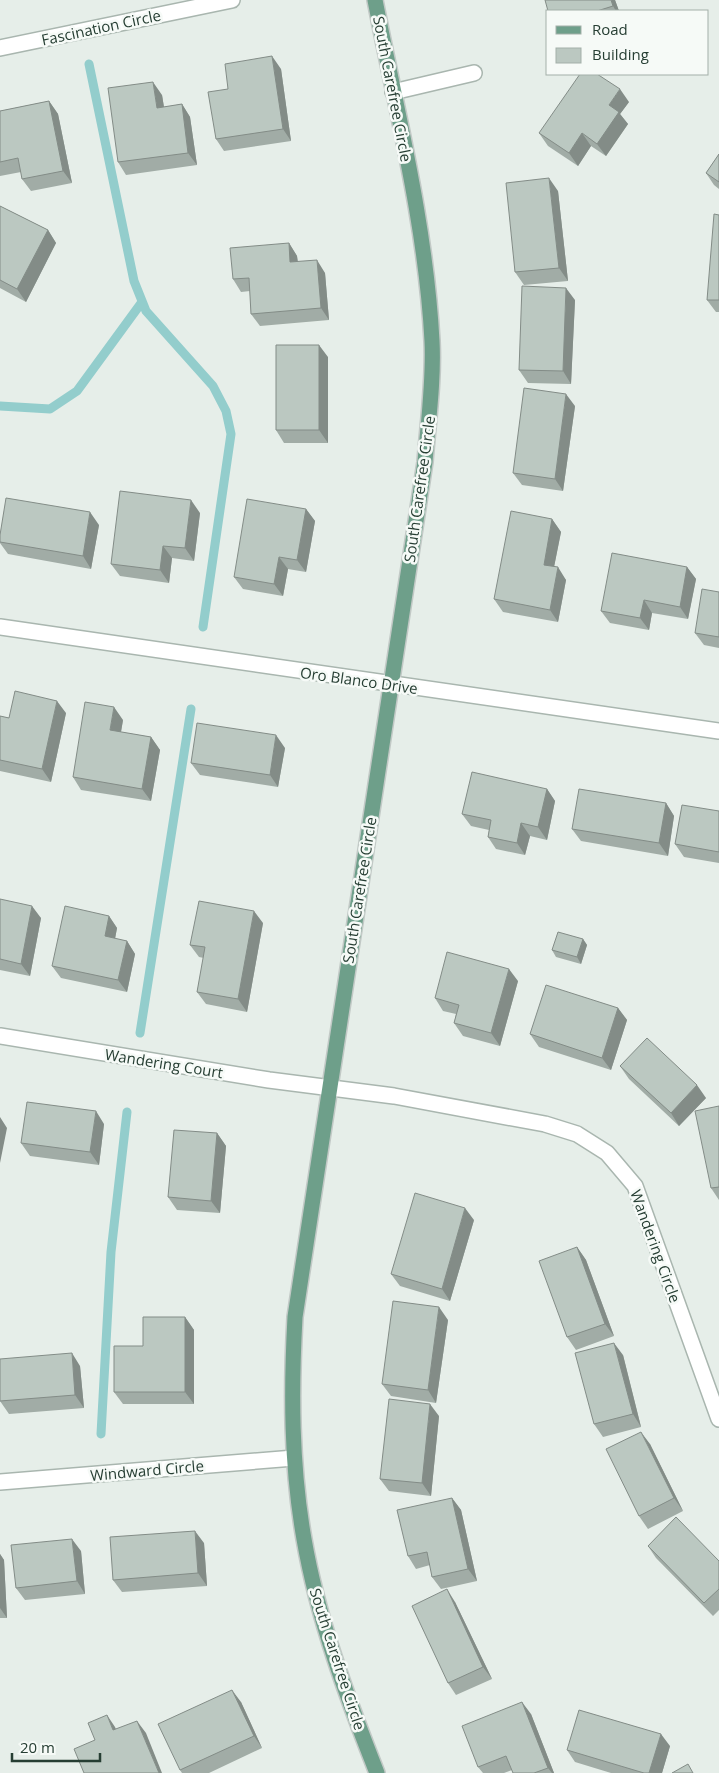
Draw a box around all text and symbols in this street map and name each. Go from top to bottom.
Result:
street label: Fascination Circle [39,5,163,49]
legend [546,10,709,75]
street label: South Carefree Circle [369,14,417,164]
text: Road [592,19,628,39]
text: Building [592,44,649,64]
street label: South Carefree Circle [399,414,439,564]
street label: Oro Blanco Drive [299,662,419,698]
street label: South Carefree Circle [338,815,380,965]
street label: Wandering Court [104,1044,224,1082]
street label: Wandering Circle [626,1187,686,1305]
street label: Windward Circle [89,1455,205,1485]
street label: South Carefree Circle [306,1586,370,1732]
scale bar [12,1730,100,1762]
text: 20 m [20,1737,55,1757]

